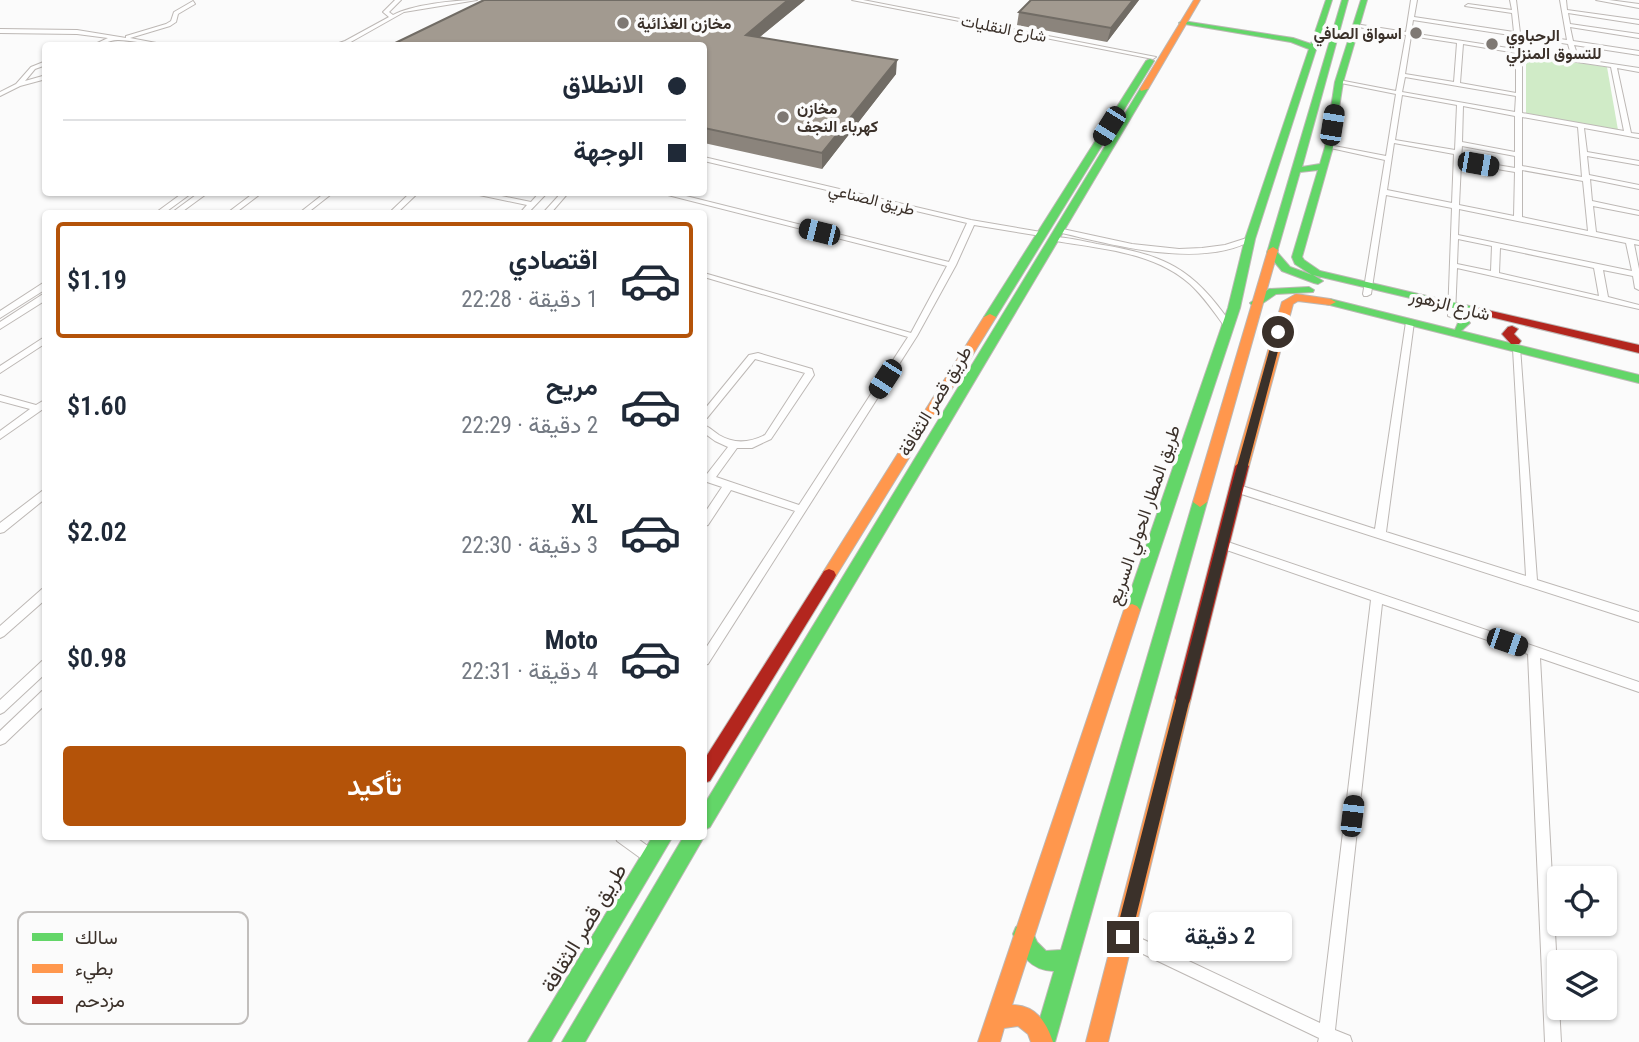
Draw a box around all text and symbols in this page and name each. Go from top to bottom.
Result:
street label: شارع النقليات [959,11,1048,48]
place label: مخازن الغذائية [637,14,732,34]
marker: مخازن الغذائية [615,15,631,31]
place label: اسواق الصافي [1314,24,1402,47]
marker: اسواق الصافي [1408,25,1424,41]
place label: الرحباوي للتسوق المنزلي [1506,26,1602,67]
marker: الرحباوي للتسوق المنزلي [1484,36,1500,52]
text: الانطلاق [562,69,644,99]
place label: مخازن كهرباء النجف [797,99,878,137]
car [1089,103,1130,149]
car [1319,103,1346,147]
marker: مخازن كهرباء النجف [775,109,791,125]
text: الوجهة [573,136,644,166]
car [1456,150,1501,178]
street label: طريق الصناعي [826,180,917,223]
car [797,217,842,247]
text: اقتصادي [509,245,598,275]
icon: car [619,249,682,312]
text: $1.19 [67,265,127,295]
street label: شارع الزهور [1406,284,1492,327]
text: 1 دقيقة · 22:28 [461,286,598,313]
route start [1262,316,1294,348]
street label: طريق قصر الثقافة [893,342,977,460]
car [865,356,906,402]
text: مريح [546,371,598,401]
icon: car [619,375,682,438]
text: $1.60 [67,391,127,421]
text: 2 دقيقة · 22:29 [461,412,598,439]
street label: طريق المطار الحولي السريع [1103,422,1189,609]
text: XL [571,499,598,529]
icon: car [619,501,682,564]
text: $2.02 [67,517,127,547]
text: 3 دقيقة · 22:30 [461,532,598,559]
text: Moto [545,625,598,655]
car [1484,625,1531,659]
icon: car [619,627,682,690]
text: $0.98 [67,643,127,673]
text: 4 دقيقة · 22:31 [461,658,598,685]
button: تأكيد [63,746,686,826]
car [1340,794,1365,838]
street label: طريق قصر الثقافة [536,860,633,997]
map controls [1547,866,1617,1020]
button: locate [1547,866,1617,936]
legend [18,912,248,1024]
callout: 2 دقيقة [1148,912,1291,962]
route end [1107,921,1139,953]
text: 2 دقيقة [1185,923,1255,950]
text: سالك [75,926,118,949]
button: layers [1547,950,1617,1020]
text: بطيء [75,957,113,984]
text: مزدحم [75,989,125,1013]

